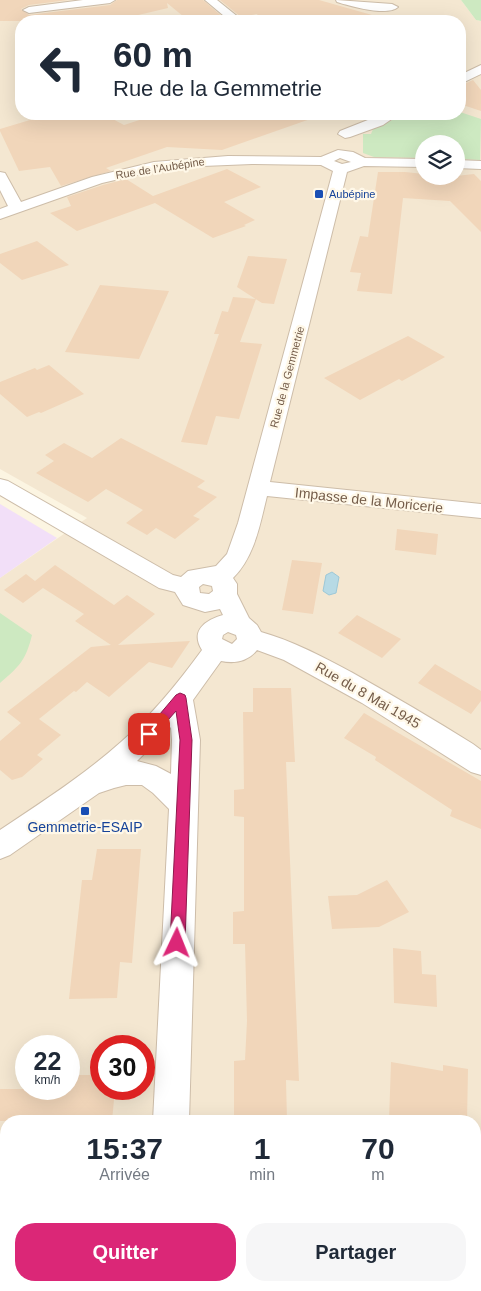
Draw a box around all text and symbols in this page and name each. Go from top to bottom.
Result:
icon: left [30,35,95,100]
text: 60 m [113,35,193,74]
text: Rue de la Gemmetrie [113,76,322,101]
map controls [415,135,465,185]
button: layers [415,135,465,185]
street label: Rue de l’Aubépine [115,155,205,181]
marker: Aubépine [313,188,325,200]
place label: Aubépine [329,188,376,200]
street label: Rue de la Gemmetrie [268,325,306,429]
street label: Impasse de la Moricerie [294,484,444,516]
street label: Rue du 8 Mai 1945 [313,658,423,732]
pin [128,713,170,755]
icon: arrive [135,720,163,748]
marker: Gemmetrie-ESAIP [79,805,91,817]
place label: Gemmetrie-ESAIP [27,819,143,835]
position arrow [150,916,202,968]
speed limit sign: 30 [90,1035,155,1100]
text: 22 [34,1047,61,1075]
text: km/h [34,1073,61,1087]
text: 15:37 [86,1132,163,1165]
text: 1 [254,1132,271,1165]
text: 70 [361,1132,395,1165]
text: Arrivée [99,1166,150,1183]
text: min [249,1166,275,1183]
text: m [371,1166,385,1183]
button: Quitter [15,1223,236,1281]
button: Partager [246,1223,466,1281]

